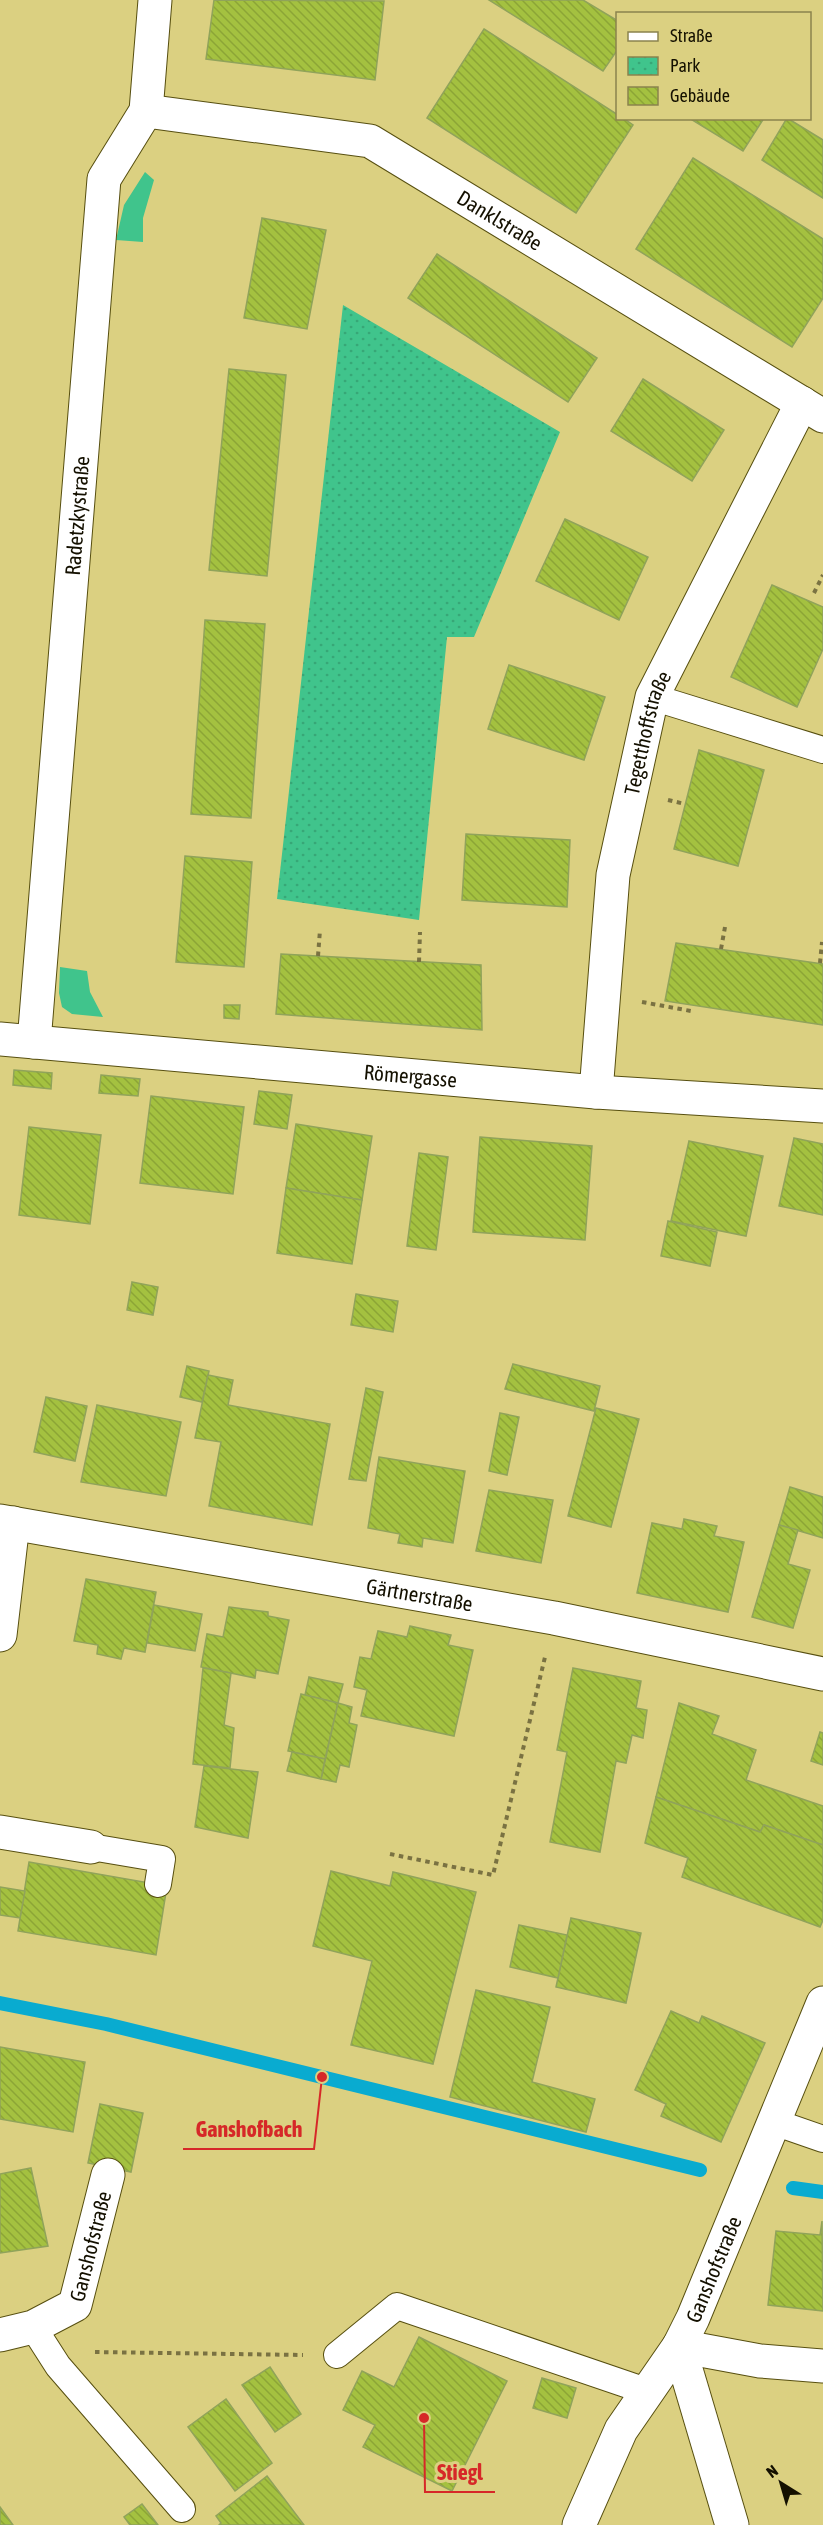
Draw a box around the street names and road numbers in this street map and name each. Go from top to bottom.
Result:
street label: Danklstraße [453,185,547,255]
street label: Radetzkystraße [60,455,93,576]
street label: Tegetthoffstraße [619,667,675,797]
street label: Römergasse [363,1059,458,1092]
street label: Gärtnerstraße [365,1573,475,1616]
street label: Ganshofstraße [64,2189,115,2304]
street label: Ganshofstraße [681,2213,746,2326]

